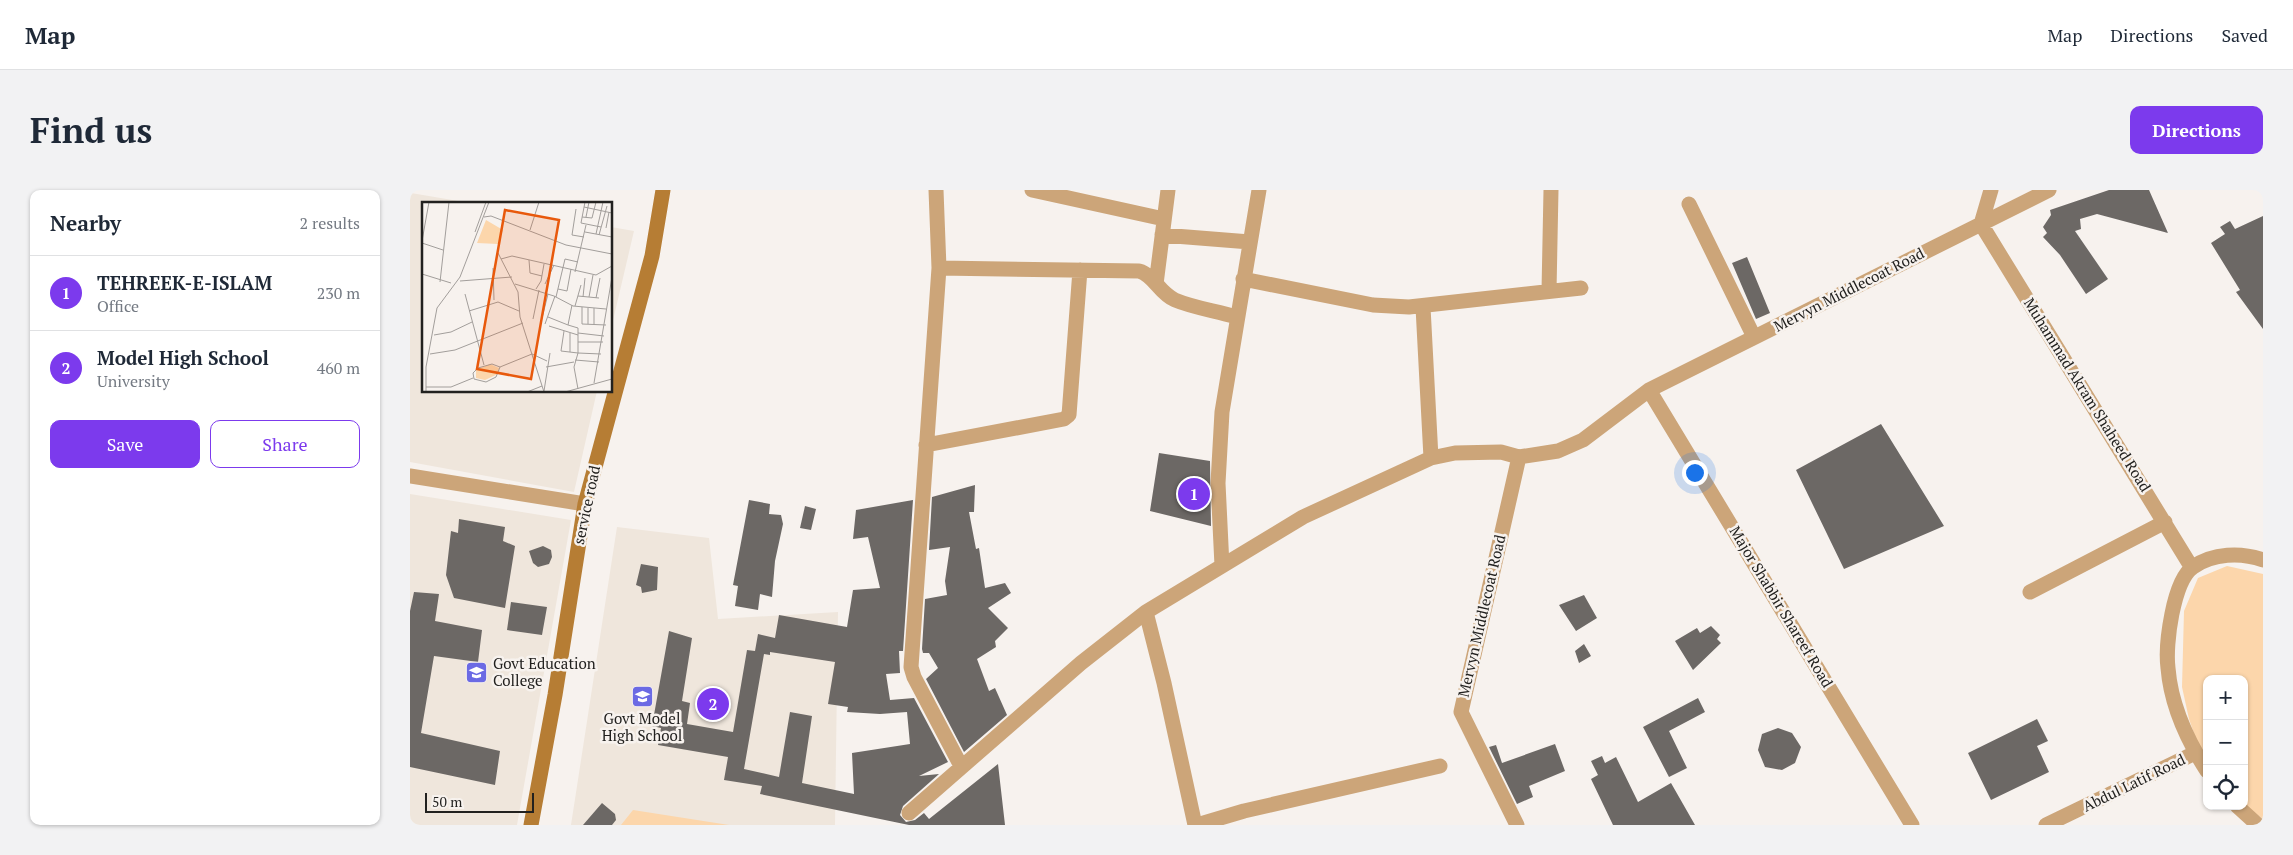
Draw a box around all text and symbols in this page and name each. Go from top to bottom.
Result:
text: Map [25,19,75,51]
text: Map [2047,23,2082,47]
text: Directions [2110,23,2193,47]
text: Saved [2221,23,2268,47]
button: Directions [2130,106,2263,154]
text: Find us [30,107,152,153]
inset map [422,202,612,392]
text: Nearby [50,209,121,237]
text: 2 results [300,212,360,234]
street label: Mervyn Middlecoat Road [1770,242,1927,336]
text: TEHREEK-E-ISLAM [97,270,272,295]
text: 1 [61,282,71,304]
text: 230 m [317,282,360,304]
street label: Muhammad Akram Shaheed Road [2020,294,2156,495]
text: Office [97,295,139,317]
text: Model High School [97,345,269,370]
text: 2 [61,357,71,379]
text: 460 m [317,357,360,379]
text: University [97,370,170,392]
button: Save [50,420,200,468]
button: Share [210,420,360,468]
your location [1682,460,1708,486]
street label: service road [568,464,604,546]
pin: 1 [1178,475,1210,513]
street label: Major Shabbir Shareef Road [1726,522,1838,691]
street label: Mervyn Middlecoat Road [1453,533,1509,699]
place label: Govt Education College [493,653,596,690]
school or university icon: Govt Education College [465,661,489,685]
map controls [2203,675,2248,810]
button: + [2203,675,2248,720]
school or university icon: Govt Model High School [630,684,654,708]
pin: 2 [697,685,729,723]
place label: Govt Model High School [602,708,682,745]
button: − [2203,720,2248,765]
street label: Abdul Latif Road [2079,749,2188,816]
button: locate [2203,765,2248,810]
scale bar [425,790,534,813]
text: 50 m [432,792,462,811]

